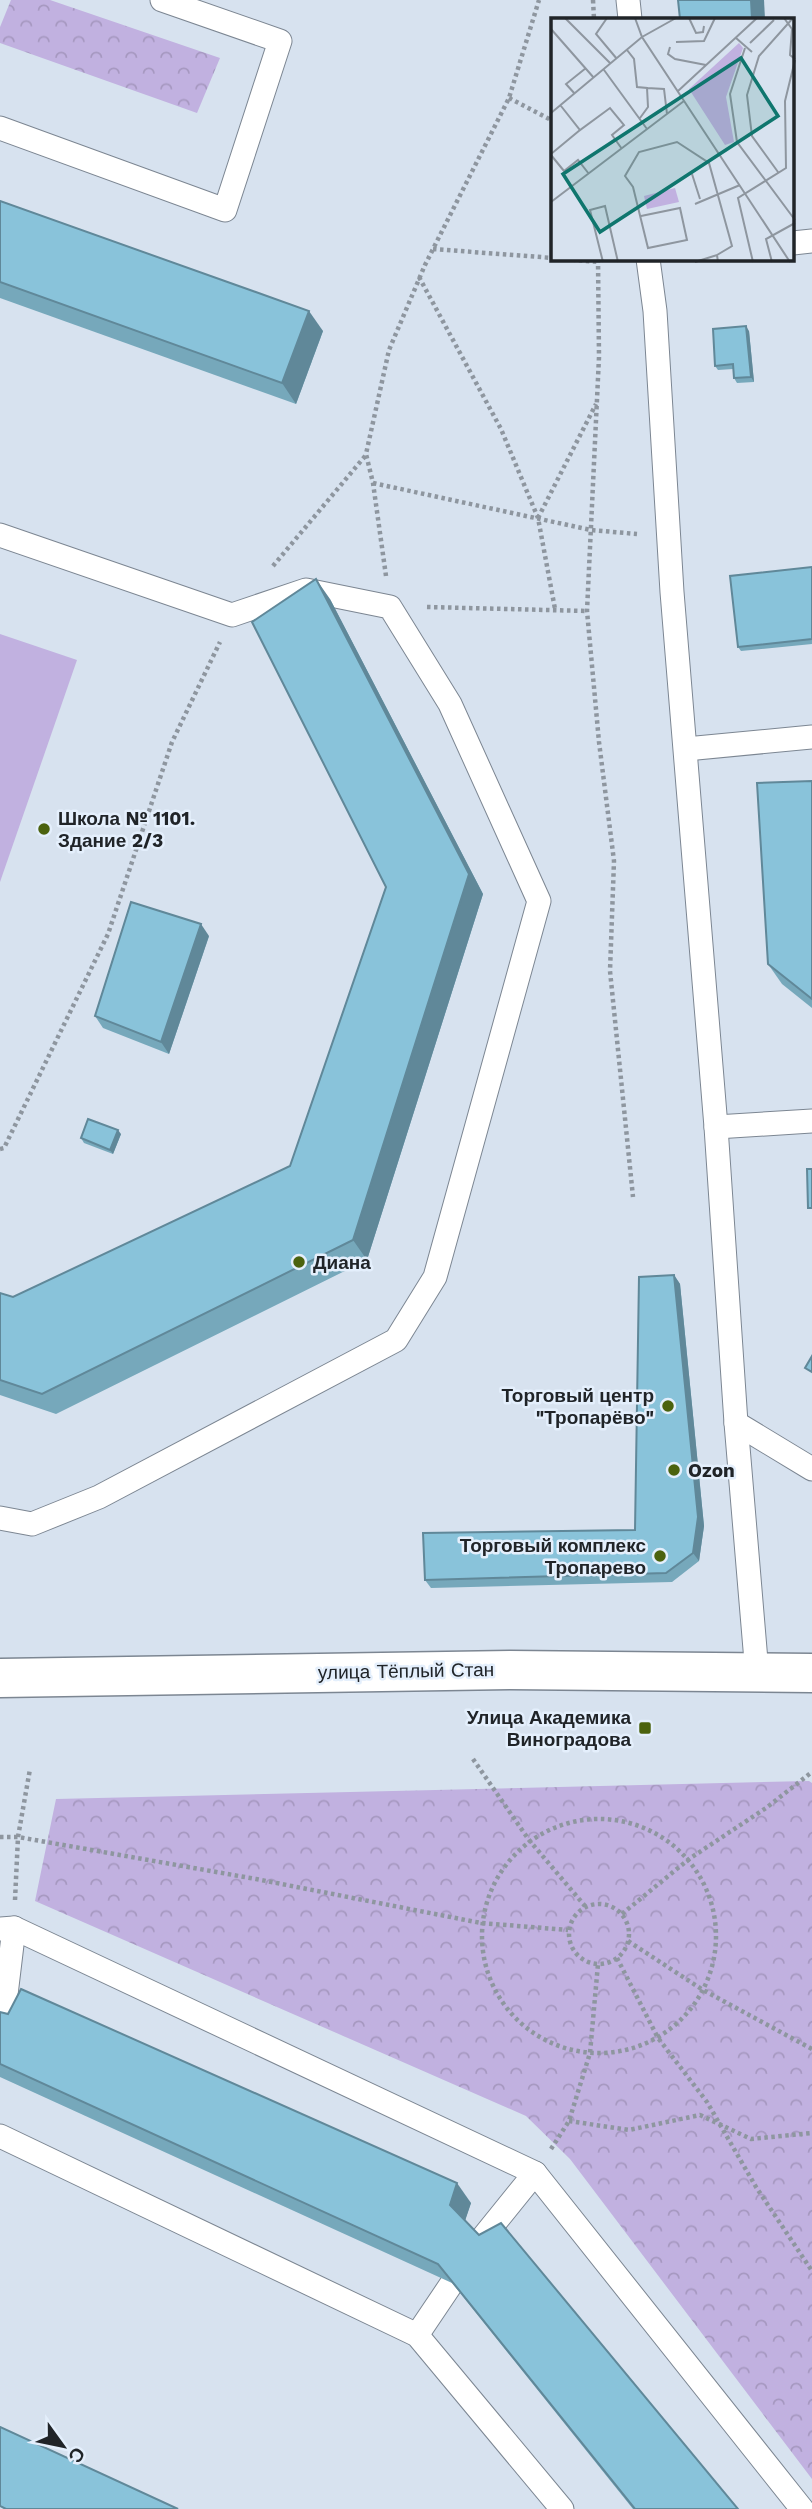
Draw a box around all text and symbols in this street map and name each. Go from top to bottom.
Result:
inset map [551,18,794,261]
place label: Школа № 1101. Здание 2/3 [58,807,195,852]
marker: Школа № 1101. Здание 2/3 [36,821,52,837]
place label: Диана [313,1251,371,1274]
marker: Диана [291,1254,307,1270]
place label: Торговый центр "Тропарёво" [501,1384,654,1429]
marker: Торговый центр "Тропарёво" [660,1398,676,1414]
place label: Ozon [688,1459,735,1482]
marker: Ozon [666,1462,682,1478]
place label: Торговый комплекс Тропарево [460,1534,646,1579]
marker: Торговый комплекс Тропарево [652,1548,668,1564]
street label: улица Тёплый Стан [318,1658,494,1684]
place label: Улица Академика Виноградова [467,1706,631,1751]
marker: Улица Академика Виноградова [637,1720,653,1736]
north arrow [28,2411,98,2481]
text: С [63,2443,90,2467]

